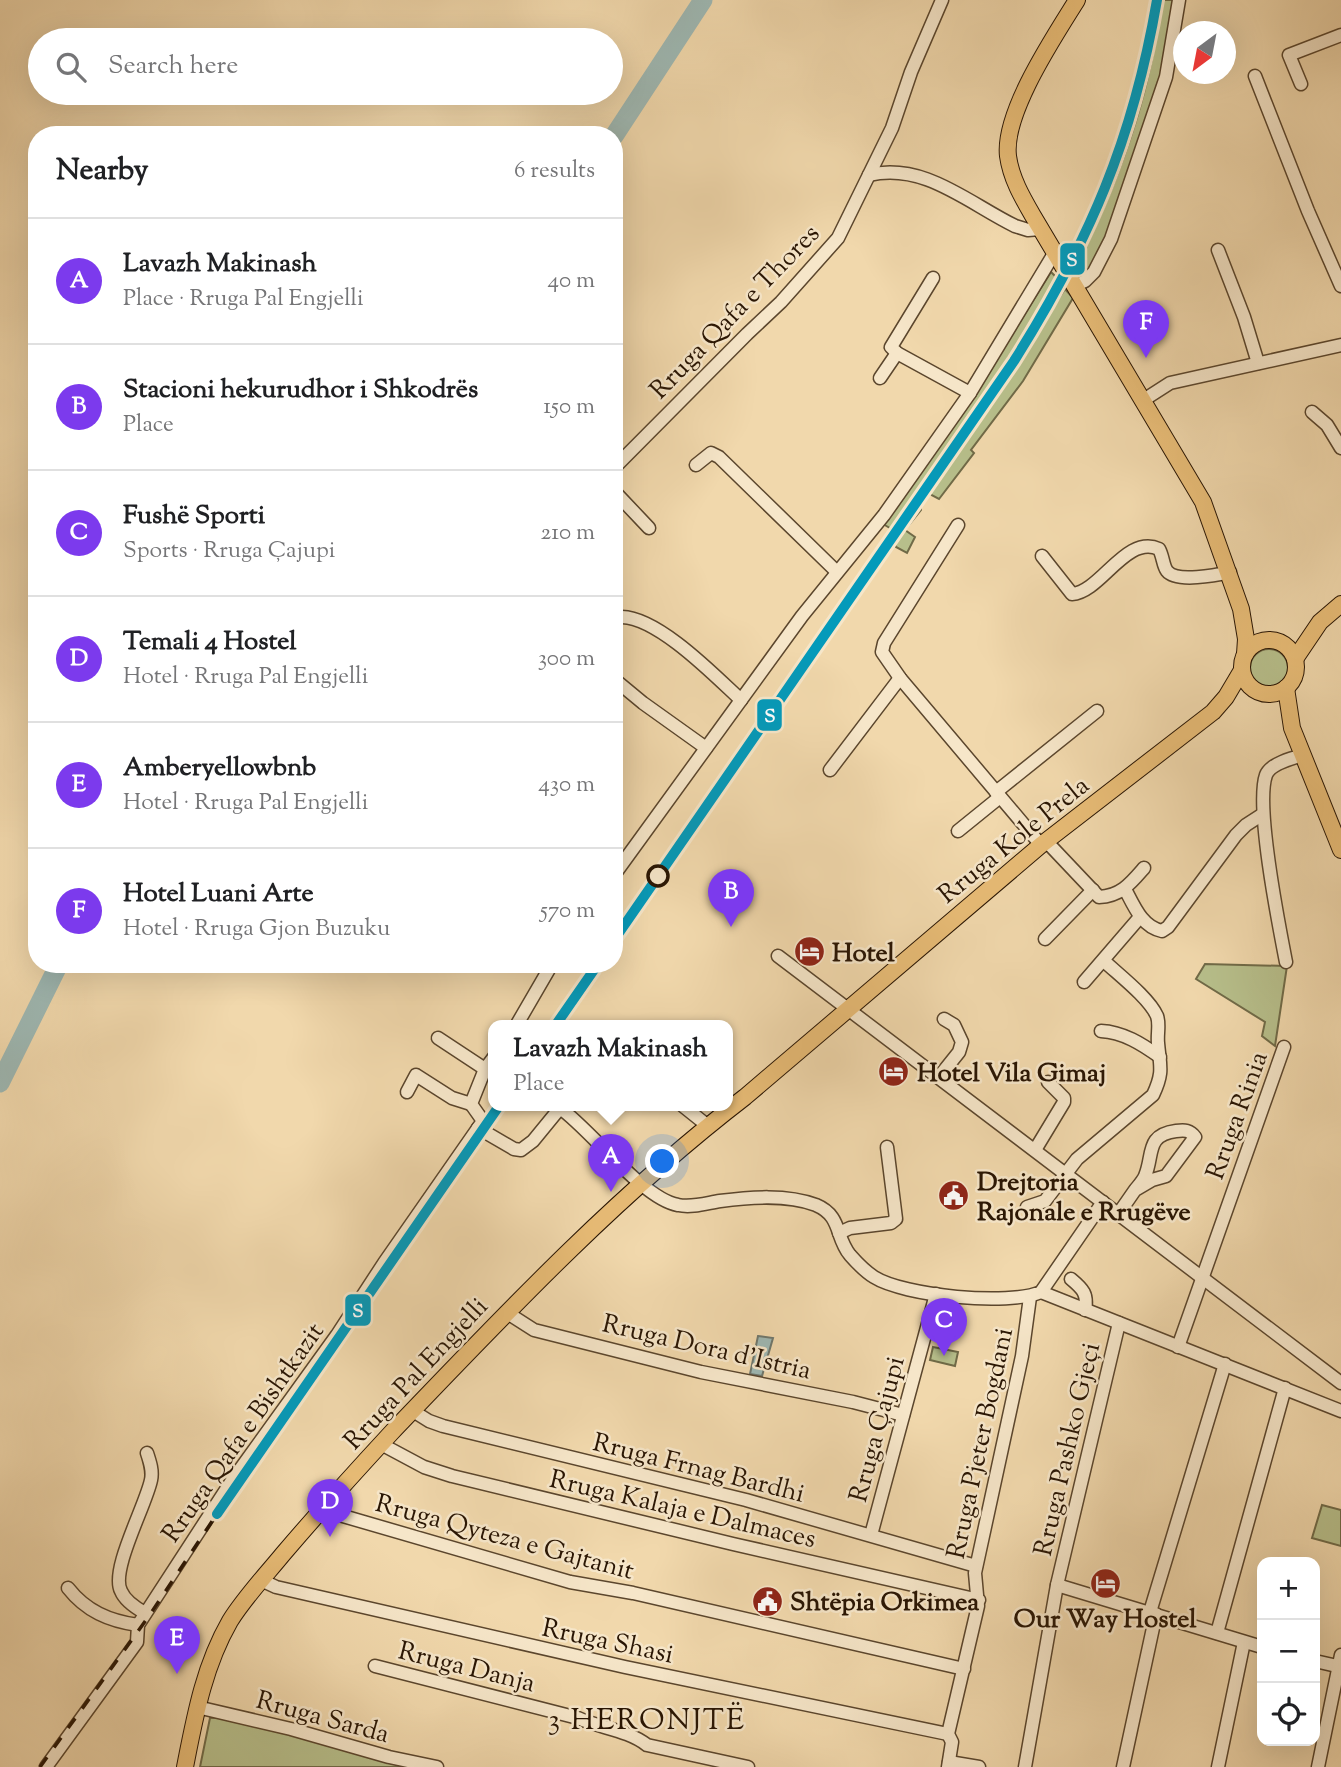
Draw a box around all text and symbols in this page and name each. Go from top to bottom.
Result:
north arrow [1173,21,1236,84]
search box [28,28,623,105]
icon: search [52,48,90,86]
text: Search here [108,48,238,85]
text: Nearby [56,150,148,193]
text: 6 results [514,155,595,188]
street label: Rruga Qafa e Thores [642,217,829,409]
line badge: S [1059,242,1086,276]
text: Lavazh Makinash [123,246,317,283]
text: S [1066,248,1078,275]
text: A [70,265,88,298]
text: 40 m [548,265,595,298]
text: Place · Rruga Pal Engjelli [123,283,364,316]
pin: F [1123,300,1169,358]
text: Stacioni hekurudhor i Shkodrës [123,372,478,409]
text: B [72,391,86,424]
text: 150 m [543,391,595,424]
text: Place [123,409,174,442]
text: Fushë Sporti [123,498,265,535]
text: C [70,517,88,550]
text: 210 m [541,517,595,550]
text: Sports · Rruga Çajupi [123,535,335,568]
text: Temali 4 Hostel [123,624,297,661]
text: D [70,643,88,676]
text: 300 m [538,643,595,676]
text: Hotel · Rruga Pal Engjelli [123,661,368,694]
line badge: S [756,698,783,732]
text: S [764,704,776,731]
text: Amberyellowbnb [123,750,316,787]
street label: Rruga Kole Prela [931,768,1098,913]
text: E [72,769,86,802]
text: 430 m [538,769,595,802]
text: Hotel · Rruga Pal Engjelli [123,787,368,820]
unlabelled marker [647,865,669,887]
pin: B [708,869,754,927]
text: Hotel Luani Arte [123,876,314,913]
text: F [73,895,85,928]
text: 570 m [540,895,595,928]
text: Hotel · Rruga Gjon Buzuku [123,913,390,946]
hotel icon: Hotel [792,935,826,969]
place label: Hotel [832,936,896,973]
popup [488,1020,733,1111]
text: Lavazh Makinash [514,1031,707,1068]
street label: Rruga Rinia [1198,1047,1279,1185]
hotel icon: Hotel Vila Gimaj [877,1055,911,1089]
place label: Hotel Vila Gimaj [917,1056,1106,1093]
text: Place [514,1068,564,1101]
pin: A [588,1134,634,1192]
your location [645,1144,679,1178]
place label: Drejtoria Rajonale e Rrugëve [977,1165,1191,1232]
public building icon: Drejtoria Rajonale e Rrugëve [937,1179,971,1213]
street label: Rruga Pal Engjelli [336,1290,497,1459]
line badge: S [344,1293,372,1327]
pin: C [921,1298,967,1356]
text: S [352,1299,364,1326]
street label: Rruga Dora d'Istria [598,1306,814,1390]
street label: Rruga Qafa e Bishtkazit [154,1316,334,1551]
street label: Rruga Pjeter Bogdani [939,1324,1024,1563]
street label: Rruga Pashko Gjeçi [1026,1339,1111,1560]
street label: Rruga Çajupi [841,1353,916,1507]
street label: Rruga Frnag Bardhi [589,1425,808,1514]
street label: Rruga Kalaja e Dalmaces [546,1462,819,1559]
pin: D [307,1479,353,1537]
street label: Rruga Qyteza e Gajtanit [371,1486,638,1591]
map controls [1257,1557,1320,1746]
button: + [1257,1557,1320,1620]
hotel icon: Our Way Hostel [1088,1566,1122,1600]
public building icon: Shtëpia Orkimea [750,1584,784,1618]
place label: Shtëpia Orkimea [790,1585,979,1622]
place label: Our Way Hostel [1013,1602,1197,1639]
street label: Rruga Shasi [538,1610,677,1674]
pin: E [154,1616,200,1674]
button: − [1257,1620,1320,1683]
street label: Rruga Danja [394,1634,539,1703]
street label: Rruga Sarda [252,1683,393,1754]
button: locate [1257,1683,1320,1746]
district label: 3 HERONJTË [548,1700,746,1743]

